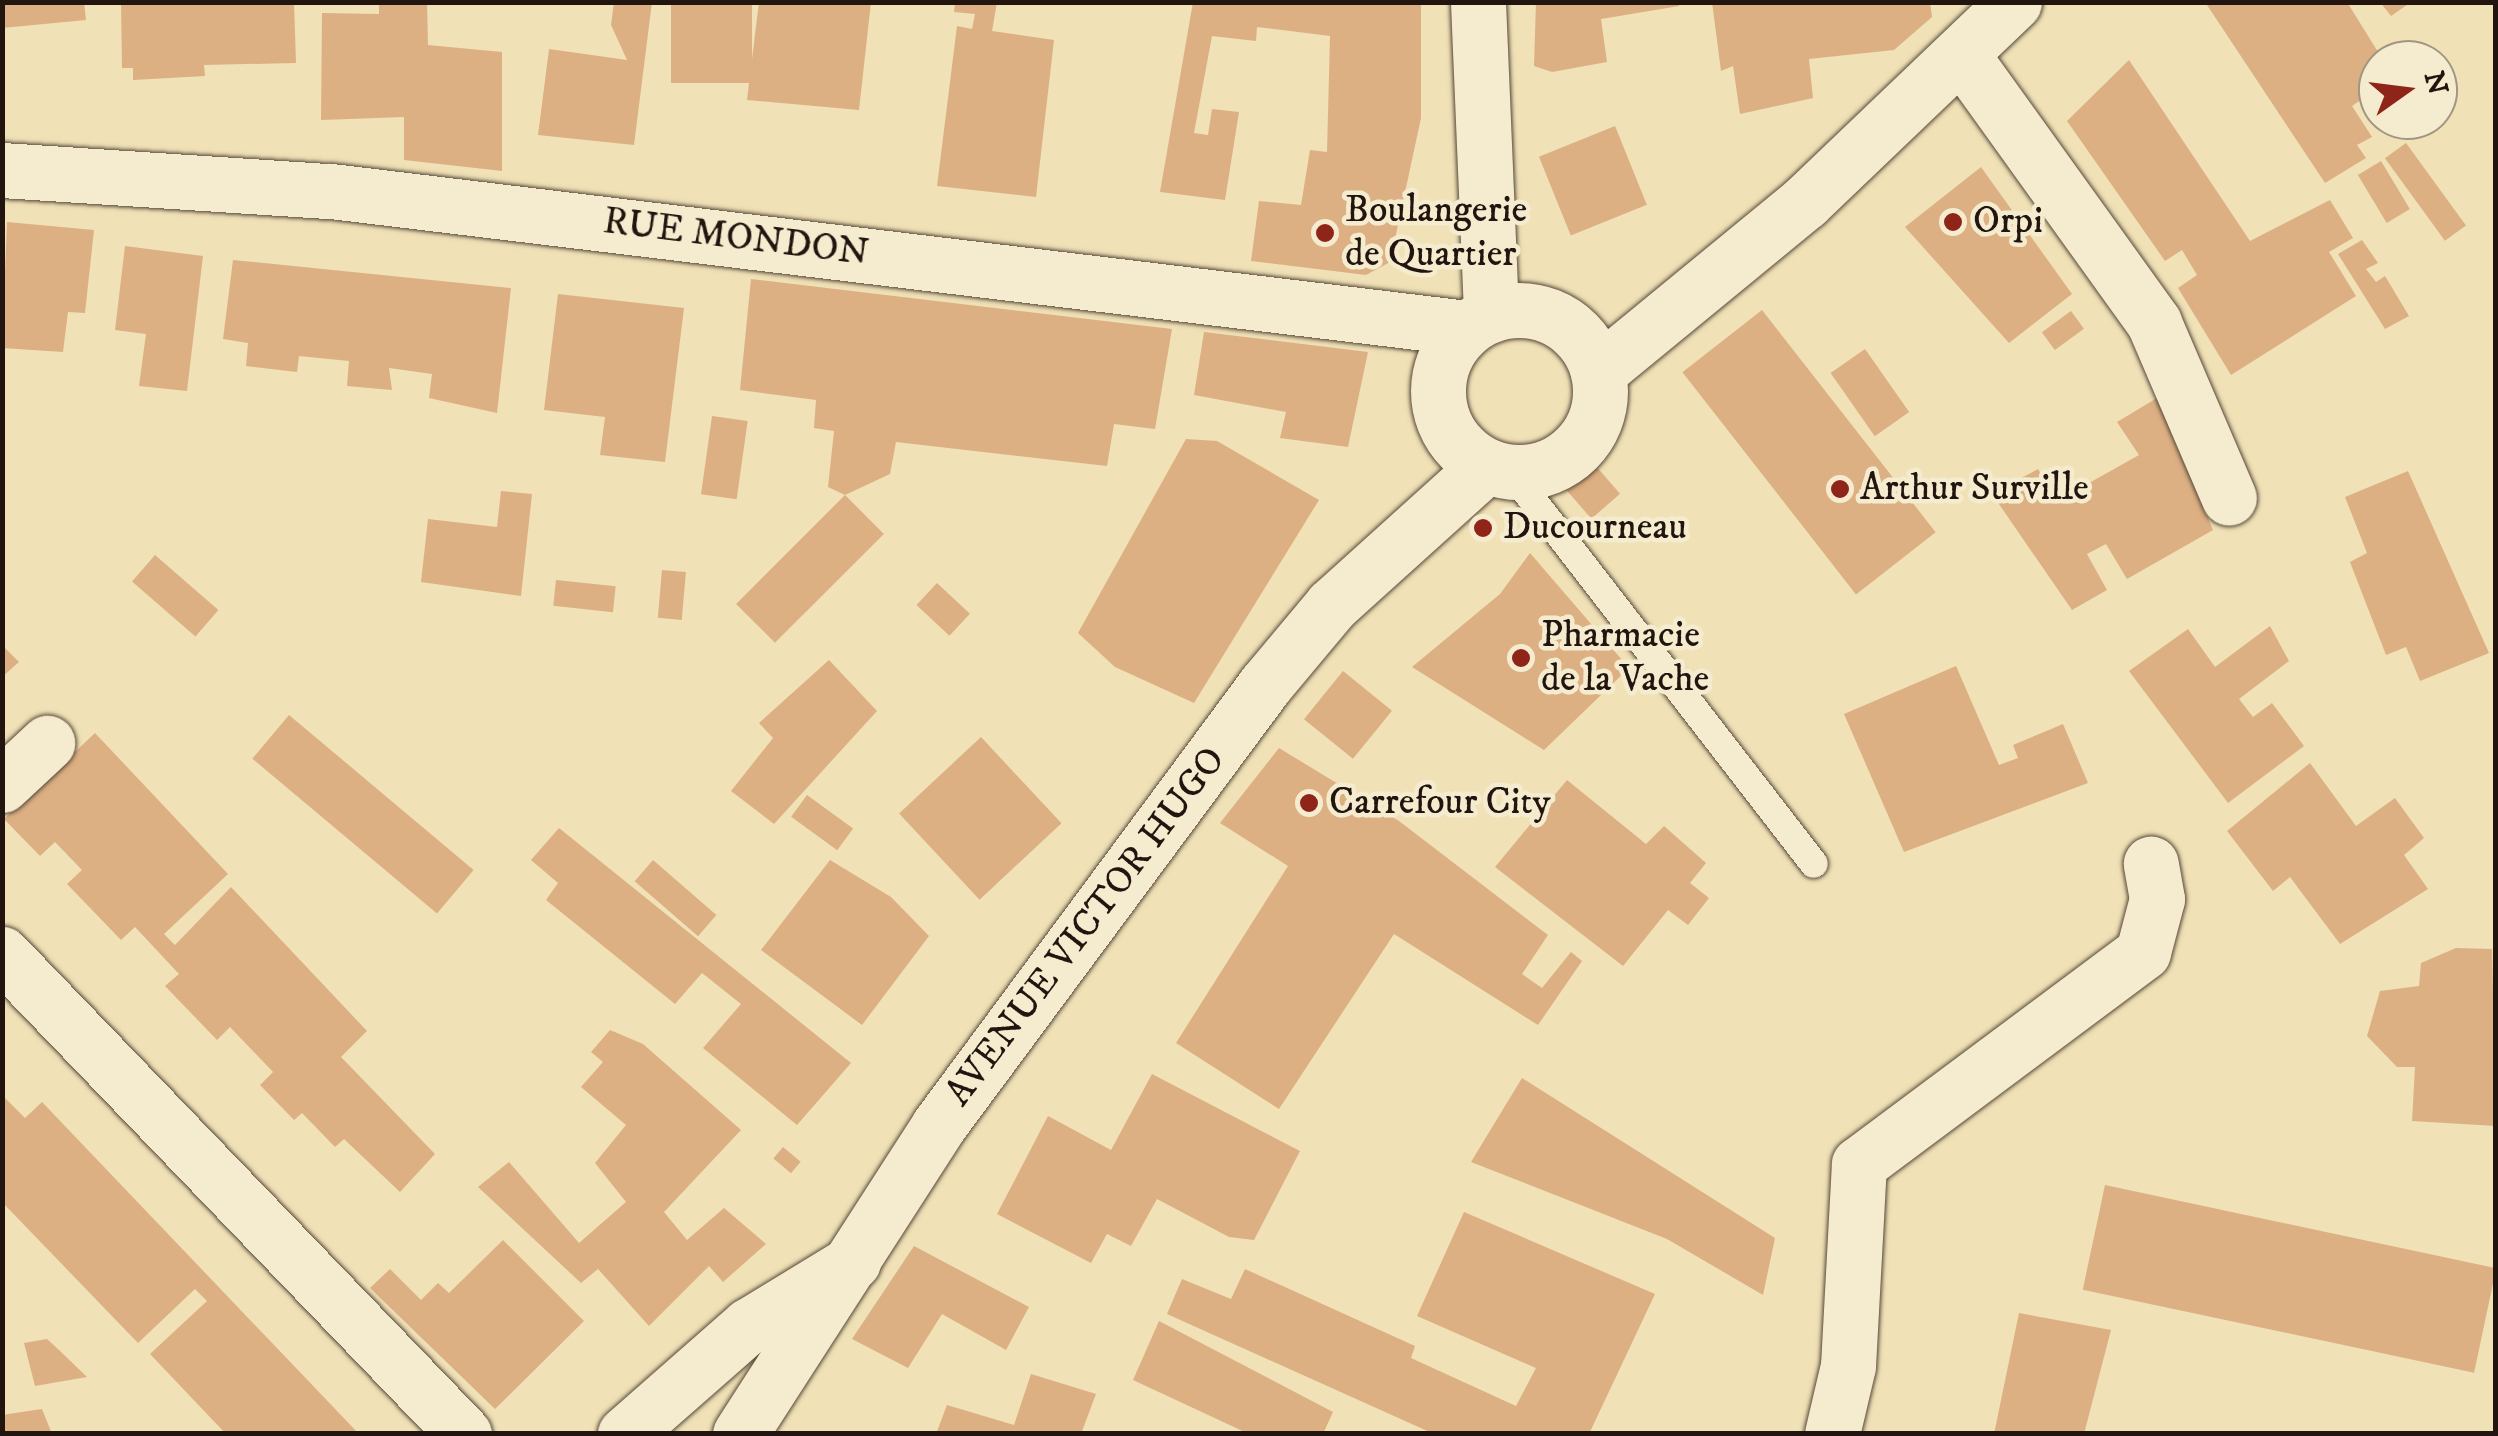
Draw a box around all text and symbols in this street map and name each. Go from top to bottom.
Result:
north arrow [2358,40,2458,140]
text: N [2416,68,2455,98]
place label: Boulangerie de Quartier [1345,188,1527,278]
street label: RUE MONDON [601,199,871,277]
place label: Orpi [1973,199,2043,245]
marker: Orpi [1942,211,1964,233]
marker: Boulangerie de Quartier [1314,222,1336,244]
place label: Arthur Surville [1860,466,2089,512]
marker: Arthur Surville [1829,478,1851,500]
place label: Ducourneau [1503,505,1687,551]
marker: Ducourneau [1472,517,1494,539]
place label: Pharmacie de la Vache [1541,613,1709,702]
marker: Pharmacie de la Vache [1510,647,1532,669]
street label: AVENUE VICTOR HUGO [936,739,1236,1115]
place label: Carrefour City [1329,780,1550,826]
marker: Carrefour City [1298,792,1320,814]

